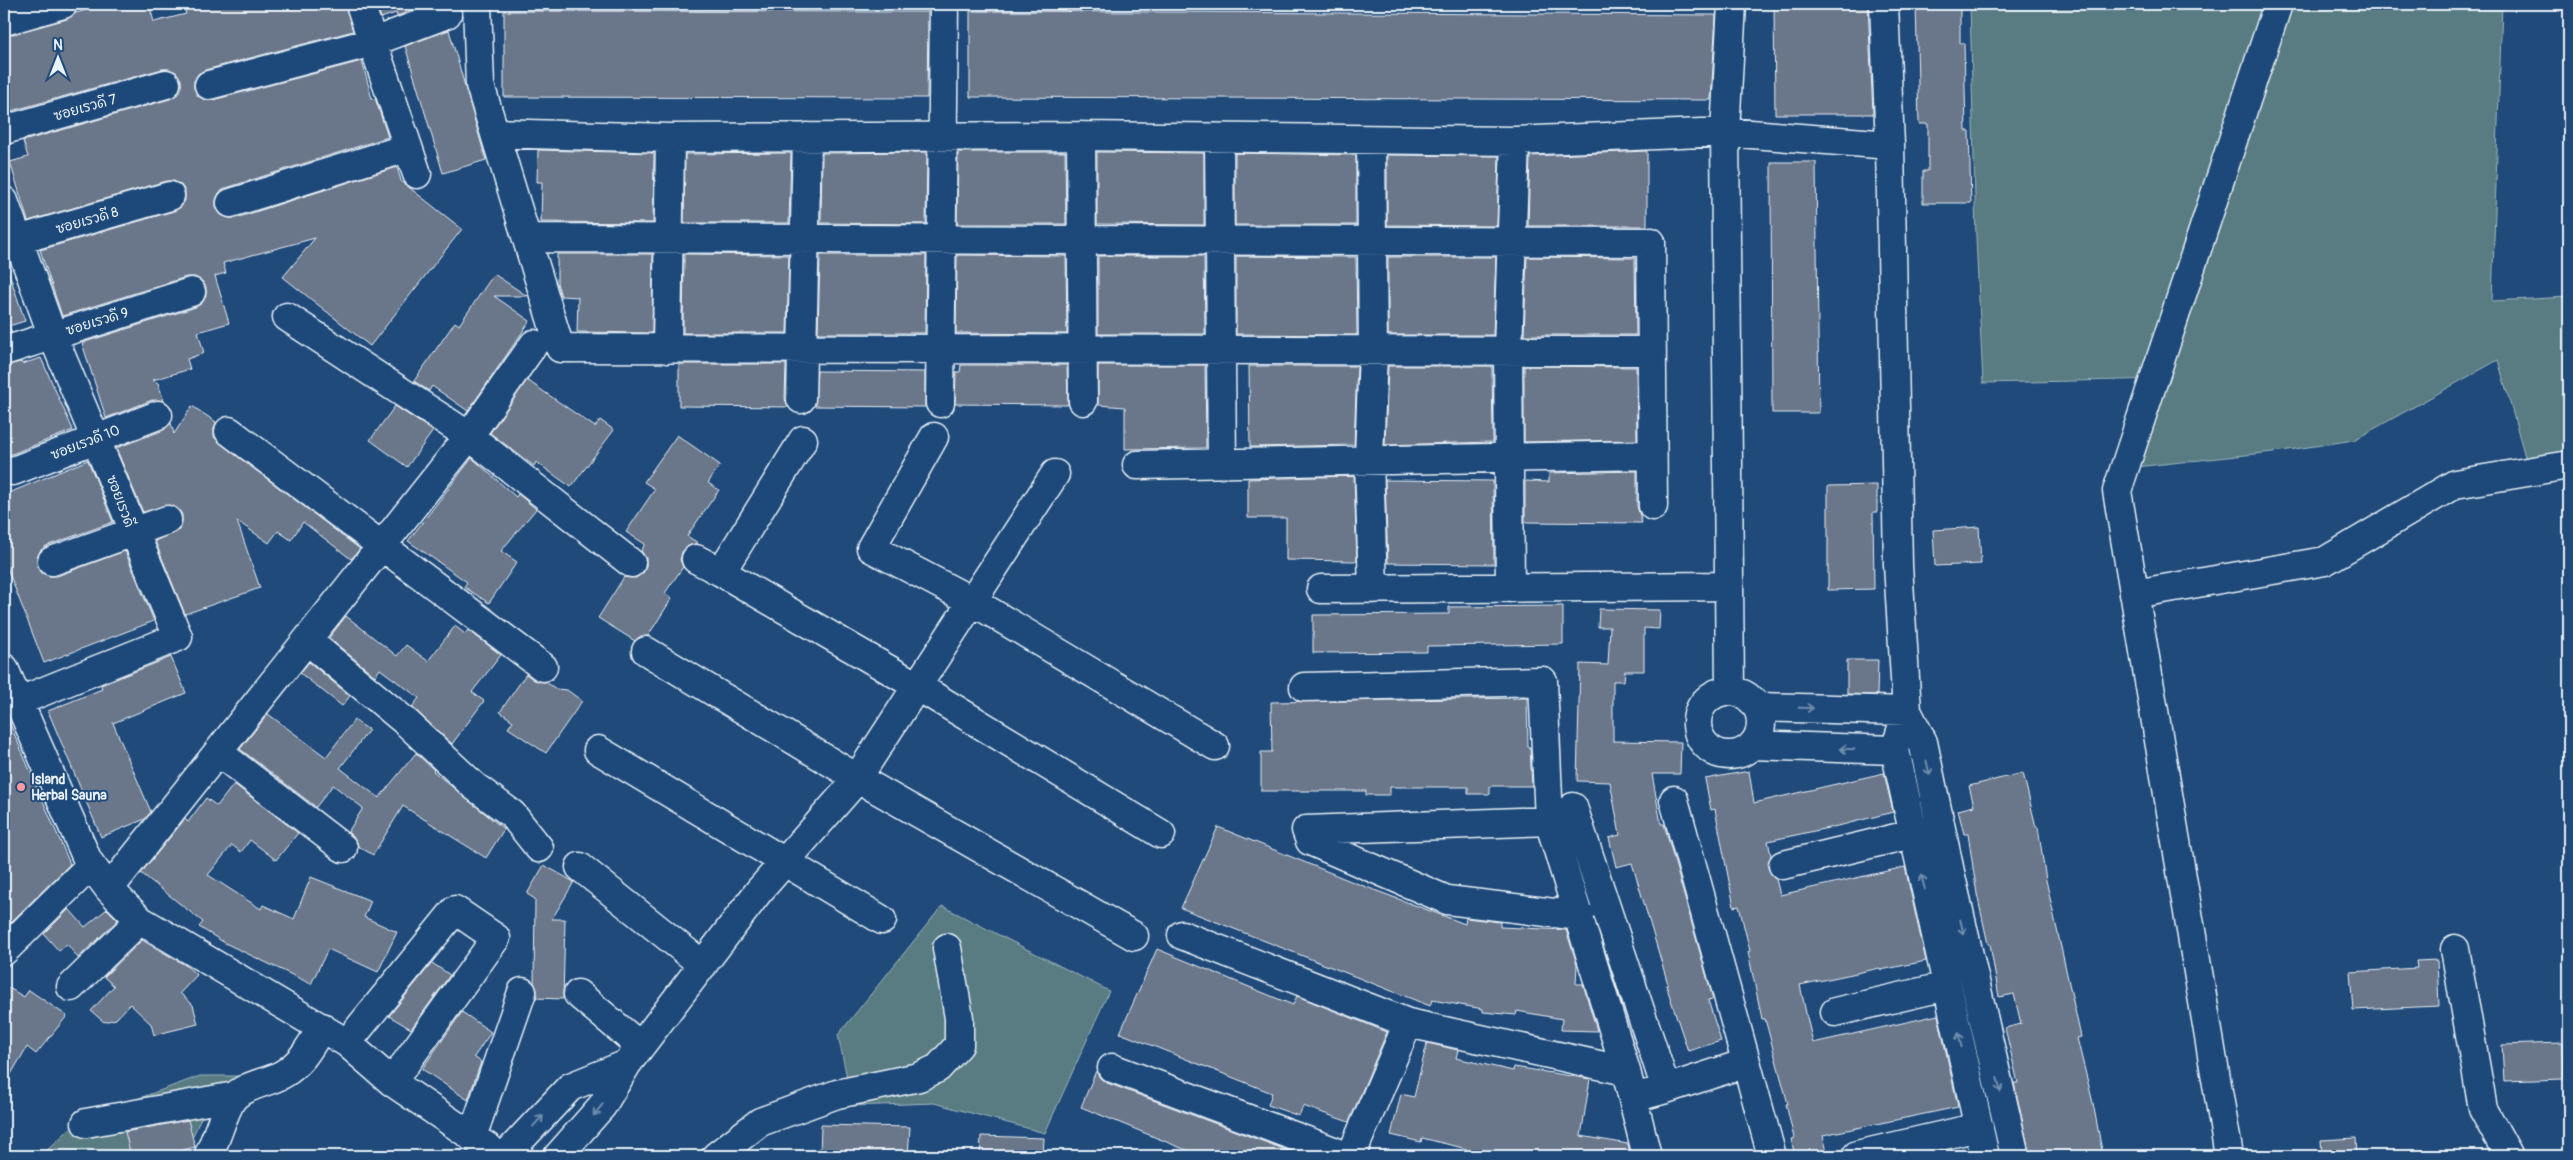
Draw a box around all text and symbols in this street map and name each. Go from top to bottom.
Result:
north arrow [32,32,82,82]
text: N [53,37,63,54]
street label: ซอยเรวดี 7 [52,90,119,125]
street label: ซอยเรวดี 8 [54,203,120,238]
street label: ซอยเรวดี 9 [64,304,131,339]
street label: ซอยเรวดี 10 [48,422,122,463]
street label: ซอยเรวดี [103,473,138,530]
one-way arrow [1798,703,1814,713]
one-way arrow [1839,744,1855,753]
one-way arrow [1924,760,1933,776]
place label: Island Herbal Sauna [31,771,107,804]
marker: Island Herbal Sauna [15,781,27,793]
one-way arrow [1918,874,1928,890]
one-way arrow [1958,919,1967,935]
one-way arrow [1955,1033,1964,1049]
one-way arrow [1995,1077,2004,1093]
one-way arrow [592,1104,603,1117]
one-way arrow [532,1114,544,1127]

